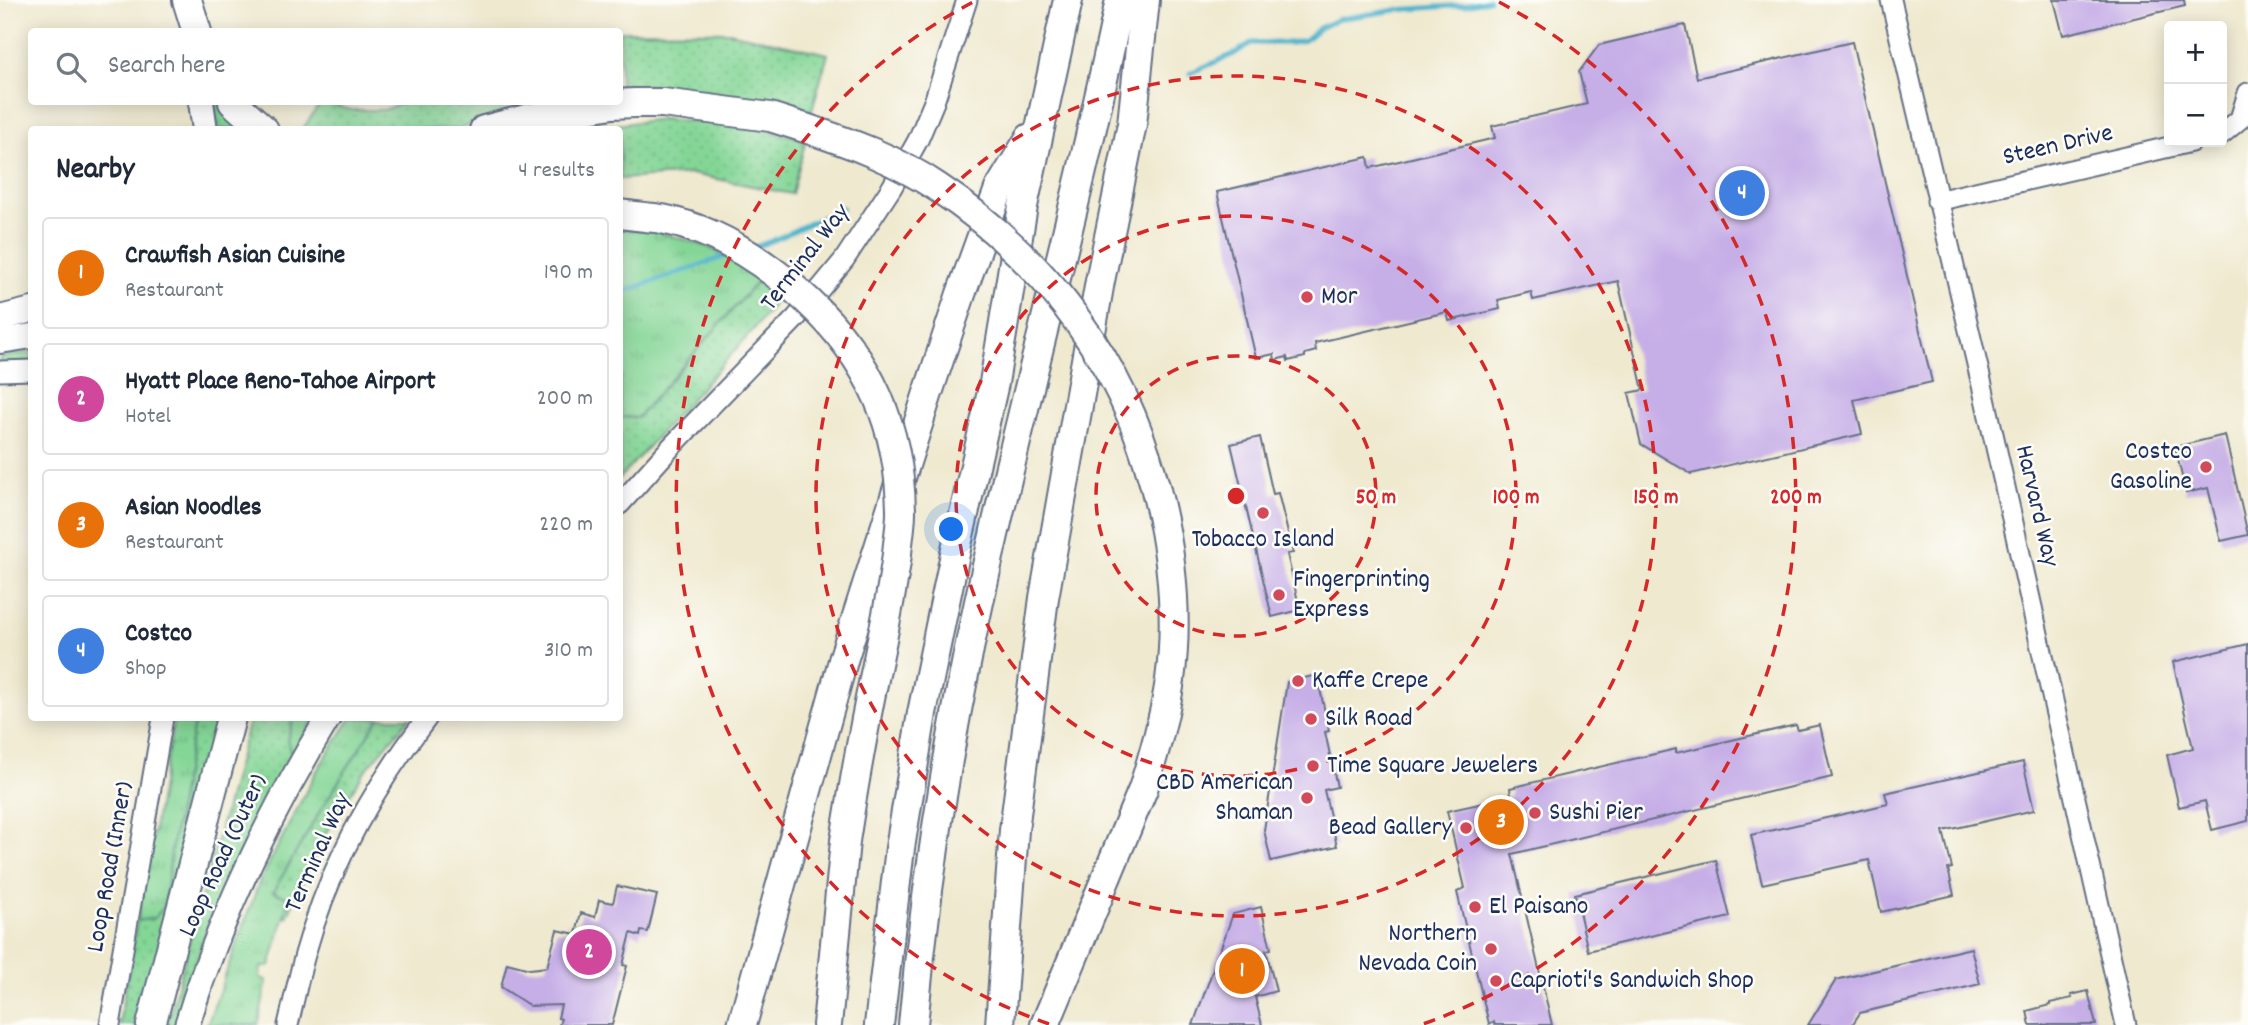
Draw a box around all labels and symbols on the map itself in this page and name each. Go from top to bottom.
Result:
street label: Steen Drive [1999,115,2117,177]
pin: 4 [1719,167,1765,219]
street label: Terminal Way [752,196,860,320]
place label: Mor [1321,279,1358,316]
marker: Mor [1299,289,1315,305]
place label: Costco Gasoline [2110,434,2192,501]
street label: Harvard Way [2004,442,2068,571]
marker: Costco Gasoline [2198,459,2214,475]
centre of rings [1224,484,1248,508]
text: 50 m [1356,484,1396,514]
text: 100 m [1493,484,1539,514]
text: 150 m [1633,484,1679,514]
text: 200 m [1770,484,1822,514]
marker: Tobacco Island [1255,505,1271,521]
your location [934,512,968,546]
place label: Tobacco Island [1191,522,1335,559]
place label: Fingerprinting Express [1293,562,1430,629]
marker: Fingerprinting Express [1271,587,1287,603]
place label: Kaffe Crepe [1312,663,1429,700]
marker: Kaffe Crepe [1290,673,1306,689]
place label: Silk Road [1325,701,1413,738]
marker: Silk Road [1303,711,1319,727]
place label: Time Square Jewelers [1327,748,1538,785]
marker: Time Square Jewelers [1305,758,1321,774]
place label: CBD American Shaman [1156,765,1293,832]
street label: Loop Road (Outer) [170,768,278,944]
street label: Loop Road (Inner) [78,779,144,955]
street label: Terminal Way [276,787,362,919]
marker: CBD American Shaman [1299,790,1315,806]
place label: Sushi Pier [1549,795,1643,832]
pin: 3 [1478,796,1524,848]
marker: Sushi Pier [1527,805,1543,821]
place label: Bead Gallery [1329,810,1452,847]
marker: Bead Gallery [1458,820,1474,836]
place label: El Paisano [1489,889,1588,926]
marker: El Paisano [1467,899,1483,915]
place label: Northern Nevada Coin [1358,916,1477,983]
pin: 2 [566,926,612,978]
marker: Northern Nevada Coin [1483,941,1499,957]
pin: 1 [1219,945,1265,997]
place label: Caprioti's Sandwich Shop [1510,963,1754,1000]
marker: Caprioti's Sandwich Shop [1488,973,1504,989]

